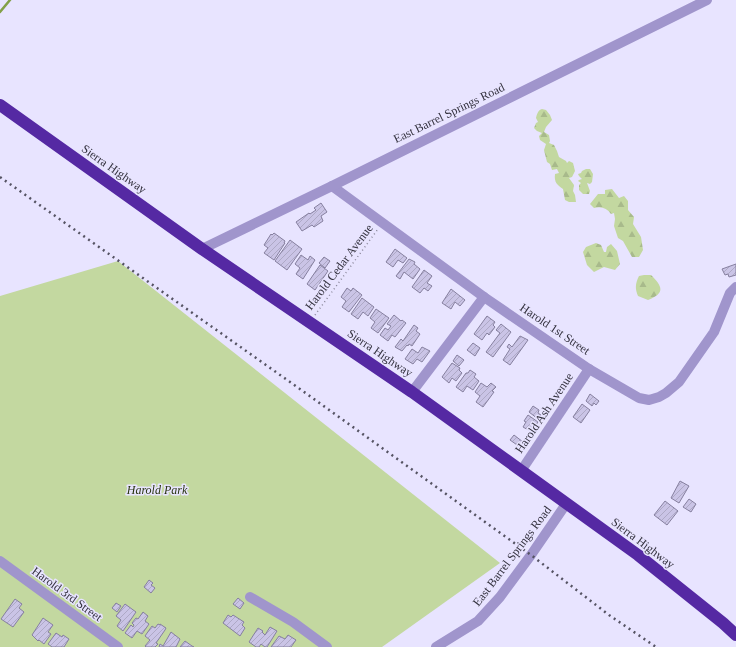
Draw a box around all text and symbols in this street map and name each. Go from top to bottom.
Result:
street label: East Barrel Springs Road [391,80,507,146]
street label: Sierra Highway [79,142,149,196]
street label: Harold Cedar Avenue [302,221,376,313]
street label: Harold 1st Street [517,300,593,358]
street label: Sierra Highway [345,326,415,380]
street label: Harold Ash Avenue [512,370,576,456]
park label: Harold Park [126,483,188,497]
street label: East Barrel Springs Road [470,503,554,609]
street label: Sierra Highway [609,515,677,571]
street label: Harold 3rd Street [29,564,105,625]

